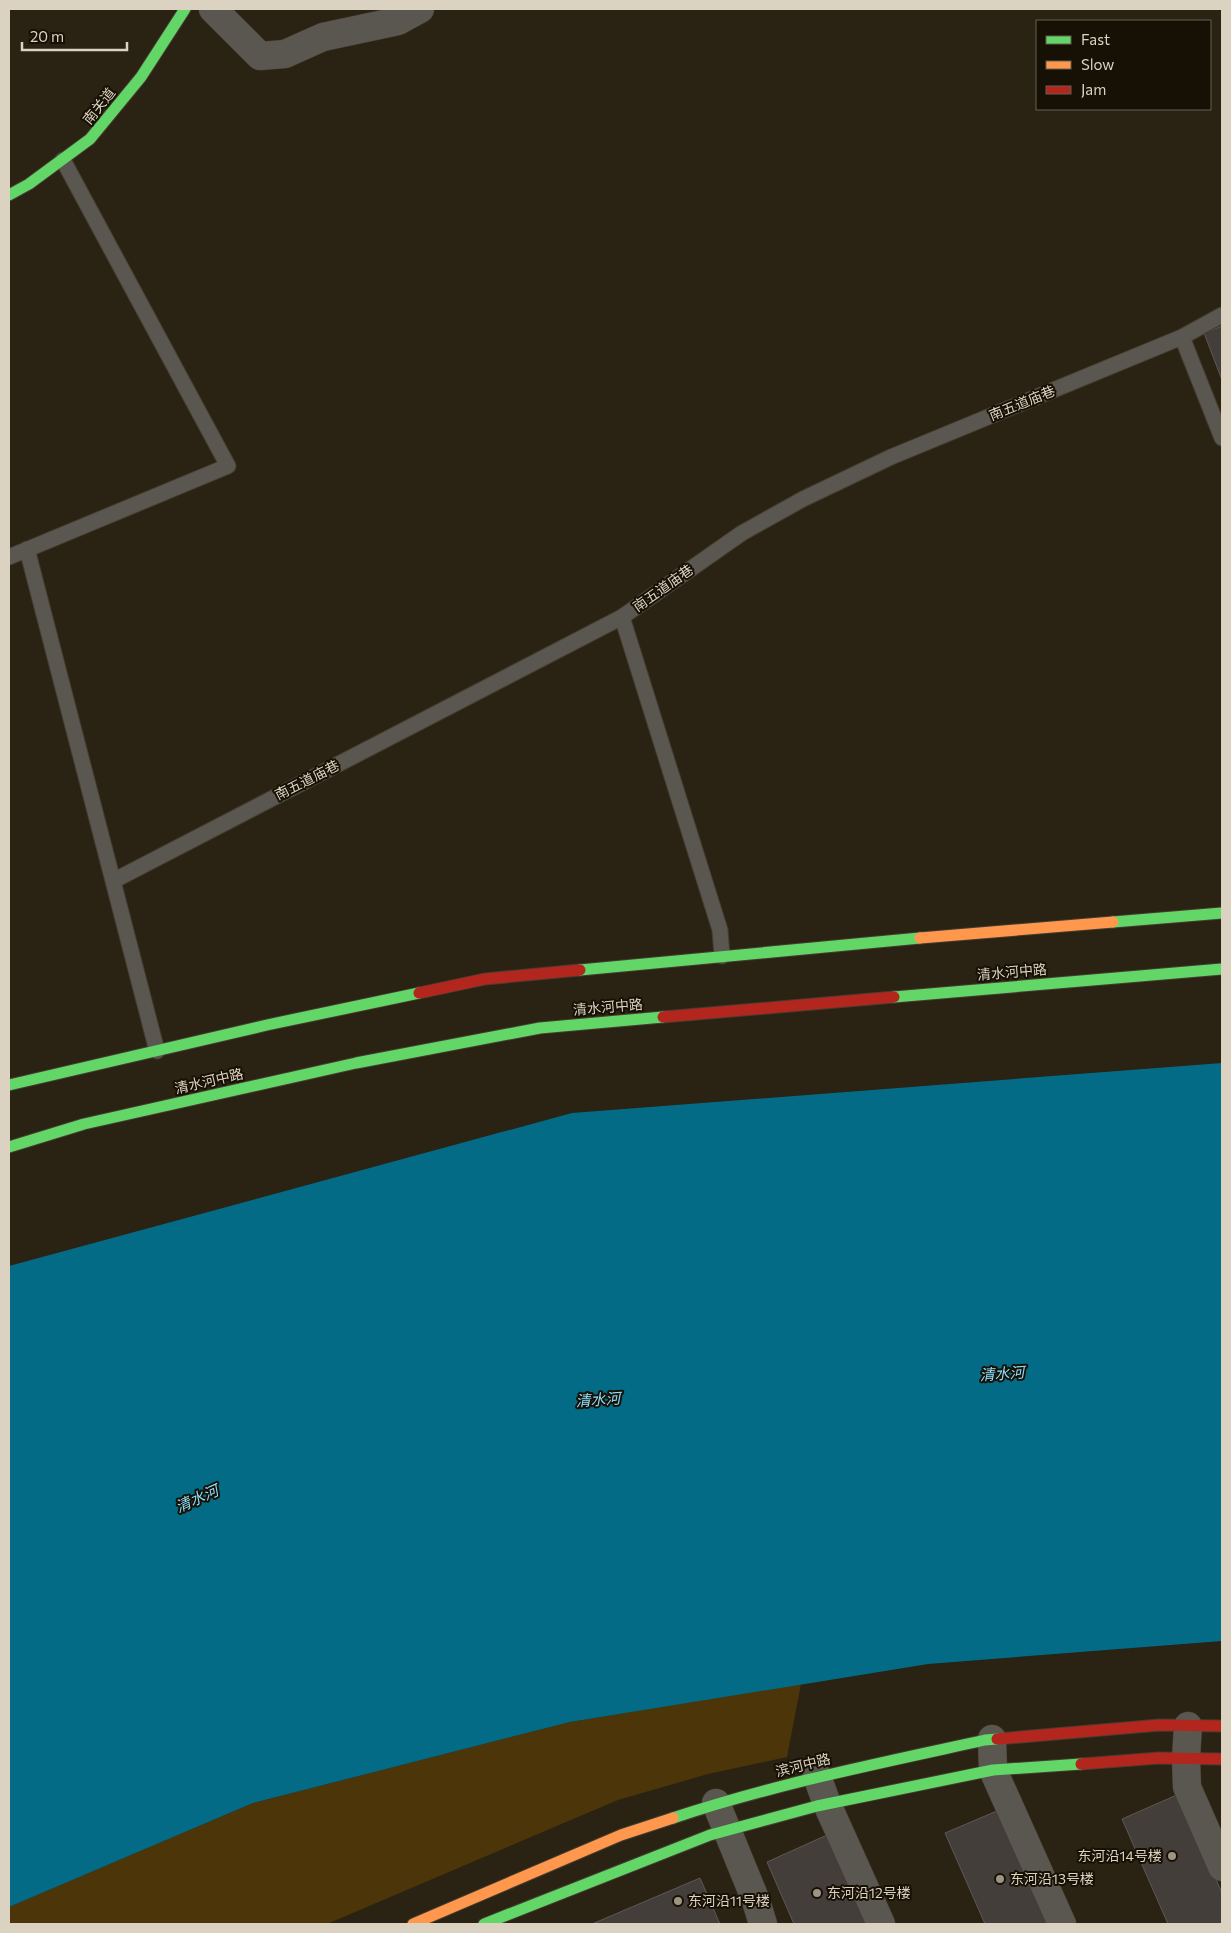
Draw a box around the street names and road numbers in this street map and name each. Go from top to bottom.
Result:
street label: 南关道 [79,84,118,127]
street label: 南五道庙巷 [986,382,1057,424]
street label: 南五道庙巷 [629,561,696,615]
street label: 南五道庙巷 [272,756,342,803]
street label: 清水河中路 [976,960,1048,983]
street label: 清水河中路 [572,995,644,1018]
street label: 清水河中路 [173,1064,245,1097]
street label: 滨河中路 [774,1749,832,1780]

